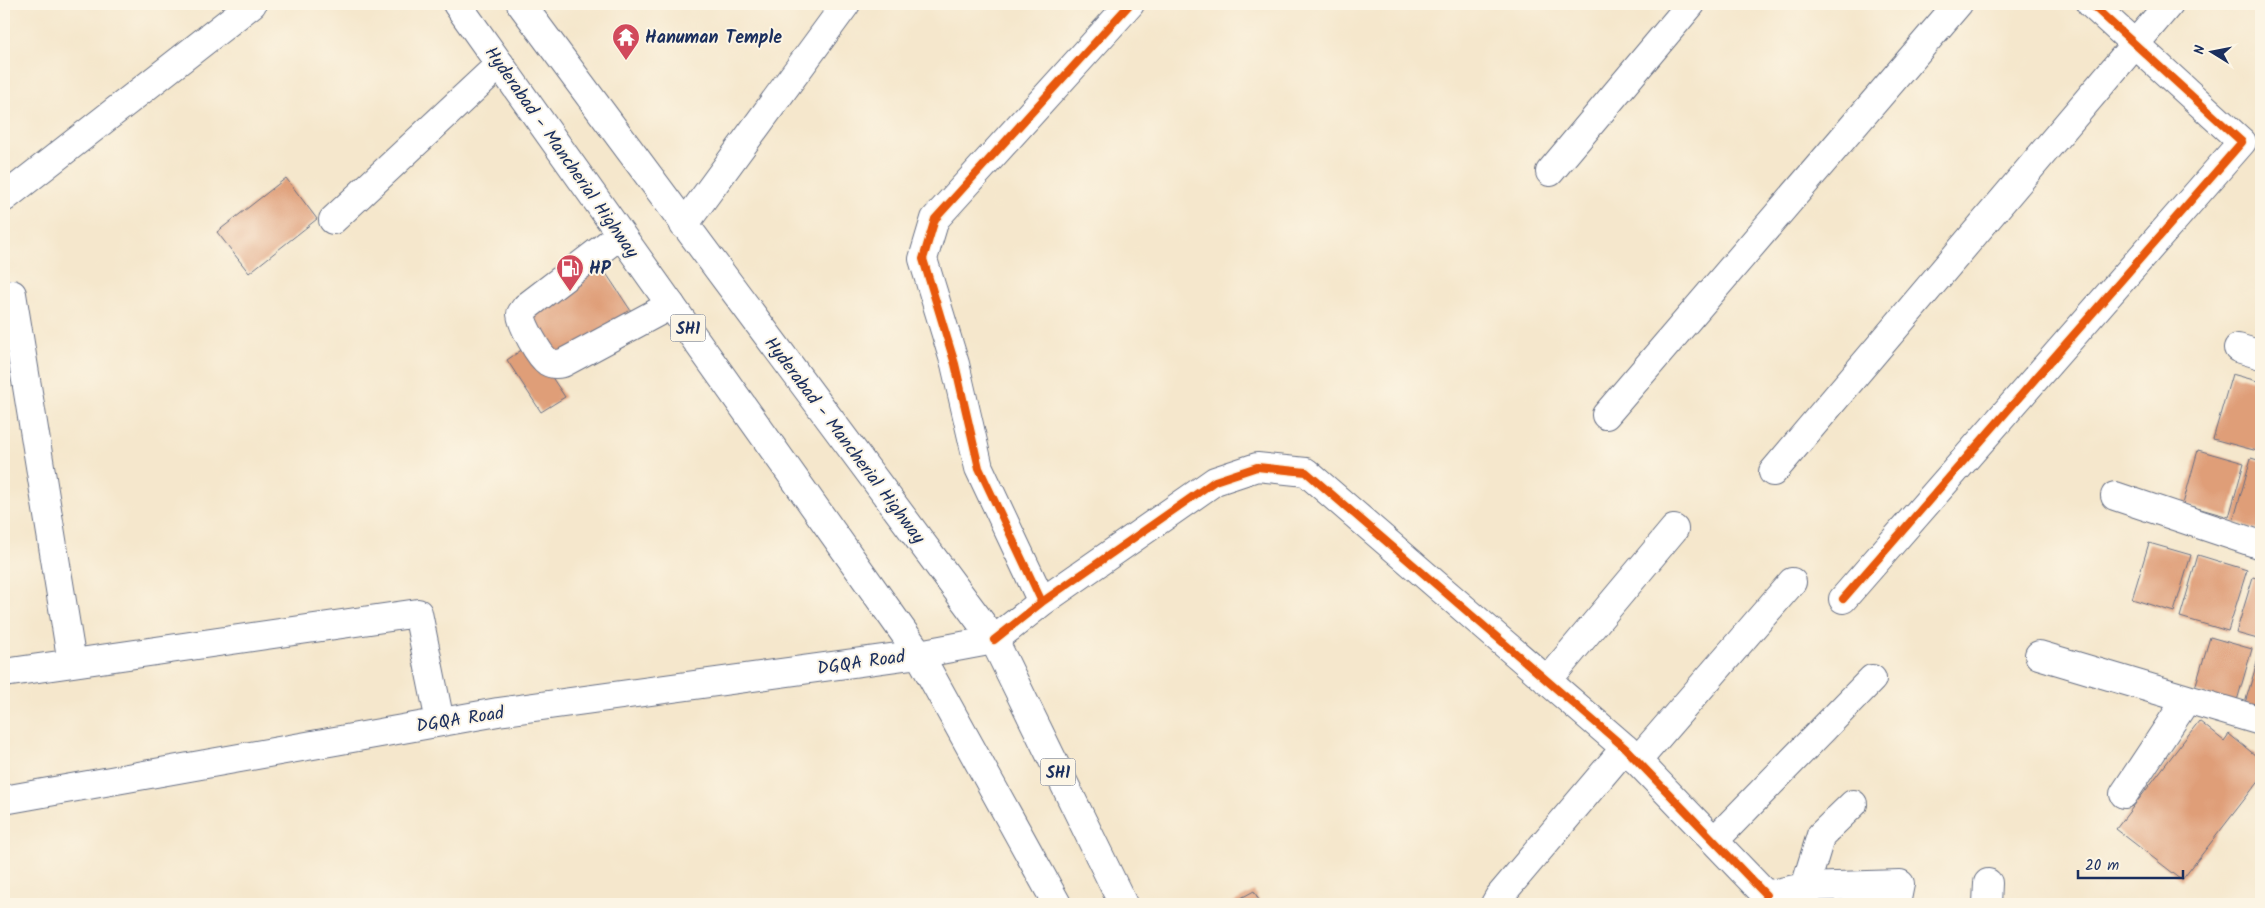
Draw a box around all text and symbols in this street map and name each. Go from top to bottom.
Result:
temple icon: Hanuman Temple [611,22,641,61]
place label: Hanuman Temple [645,24,782,53]
north arrow [2188,28,2238,78]
street label: Hyderabad - Mancherial Highway [476,41,646,265]
text: N [2189,43,2212,56]
fuel station icon: HP [555,253,585,292]
place label: HP [589,255,612,284]
road number: SH1 [670,314,706,342]
street label: Hyderabad - Mancherial Highway [756,331,932,551]
street label: DGQA Road [815,643,908,684]
street label: DGQA Road [414,699,507,742]
road number: SH1 [1040,759,1076,786]
scale bar [2078,848,2182,880]
text: 20 m [2085,854,2119,878]

